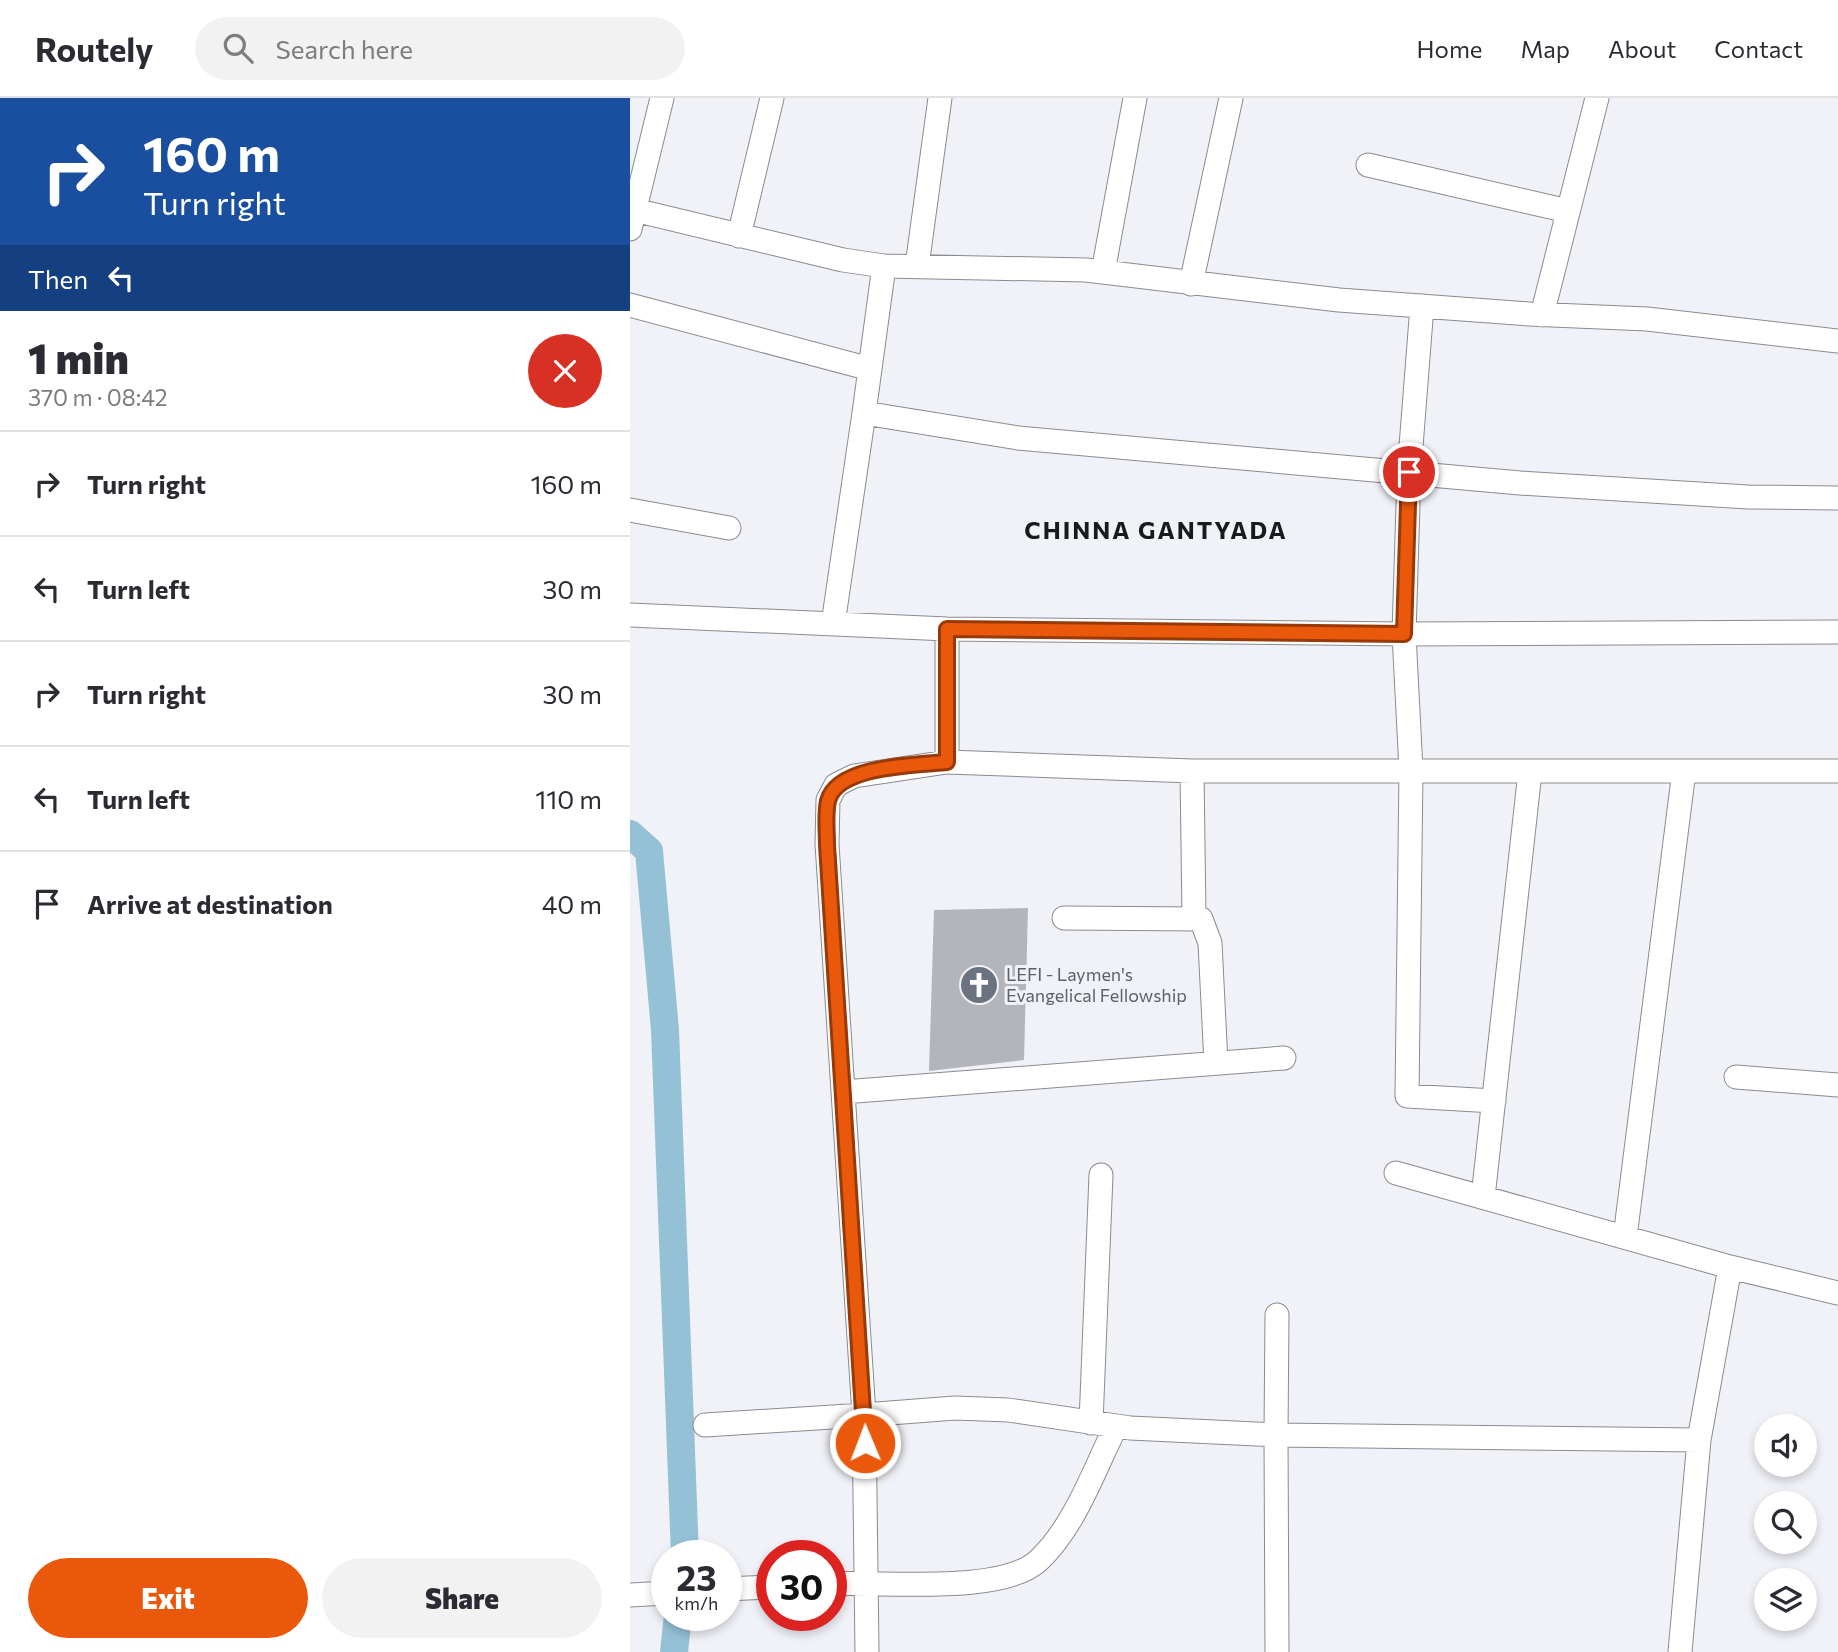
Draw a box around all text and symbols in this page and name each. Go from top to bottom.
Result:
search box [195,17,685,80]
text: Routely [35,28,153,69]
icon: search [219,29,257,67]
text: Search here [275,33,413,64]
text: Home [1417,34,1483,63]
text: Map [1521,34,1570,63]
text: About [1608,34,1676,63]
text: Contact [1714,34,1803,63]
text: 160 m [143,122,280,182]
icon: right [28,126,119,217]
text: Turn right [143,182,286,222]
icon: left [102,259,140,297]
text: Then [28,263,88,294]
text: 1 min [28,331,129,383]
button: close [528,334,602,408]
text: 370 m · 08:42 [28,383,167,411]
pin [1379,442,1439,502]
icon: arrive [1390,453,1428,491]
icon: right [28,465,66,503]
text: Turn right [87,468,206,499]
text: 160 m [530,468,602,499]
district label: CHINNA GANTYADA [1024,515,1288,544]
icon: left [28,570,66,608]
text: Turn left [87,573,190,604]
text: 30 m [543,573,602,604]
icon: right [28,675,66,713]
text: Turn right [87,678,206,709]
text: 30 m [543,678,602,709]
icon: left [28,780,66,818]
text: Turn left [87,783,190,814]
text: 110 m [535,783,602,814]
icon: arrive [28,885,66,923]
text: Arrive at destination [87,888,333,919]
text: 40 m [542,888,602,919]
place label: LEFI - Laymen's Evangelical Fellowship [1006,963,1187,1006]
church icon: LEFI - Laymen's Evangelical Fellowship [958,964,1000,1006]
position arrow [828,1406,902,1480]
map controls [1754,1414,1817,1631]
button: sound [1754,1414,1817,1477]
button: search [1754,1491,1817,1554]
speed limit sign: 30 [756,1540,847,1631]
text: 23 [676,1555,717,1598]
button: Exit [28,1558,308,1638]
button: Share [322,1558,602,1638]
button: layers [1754,1568,1817,1631]
text: km/h [675,1592,718,1614]

